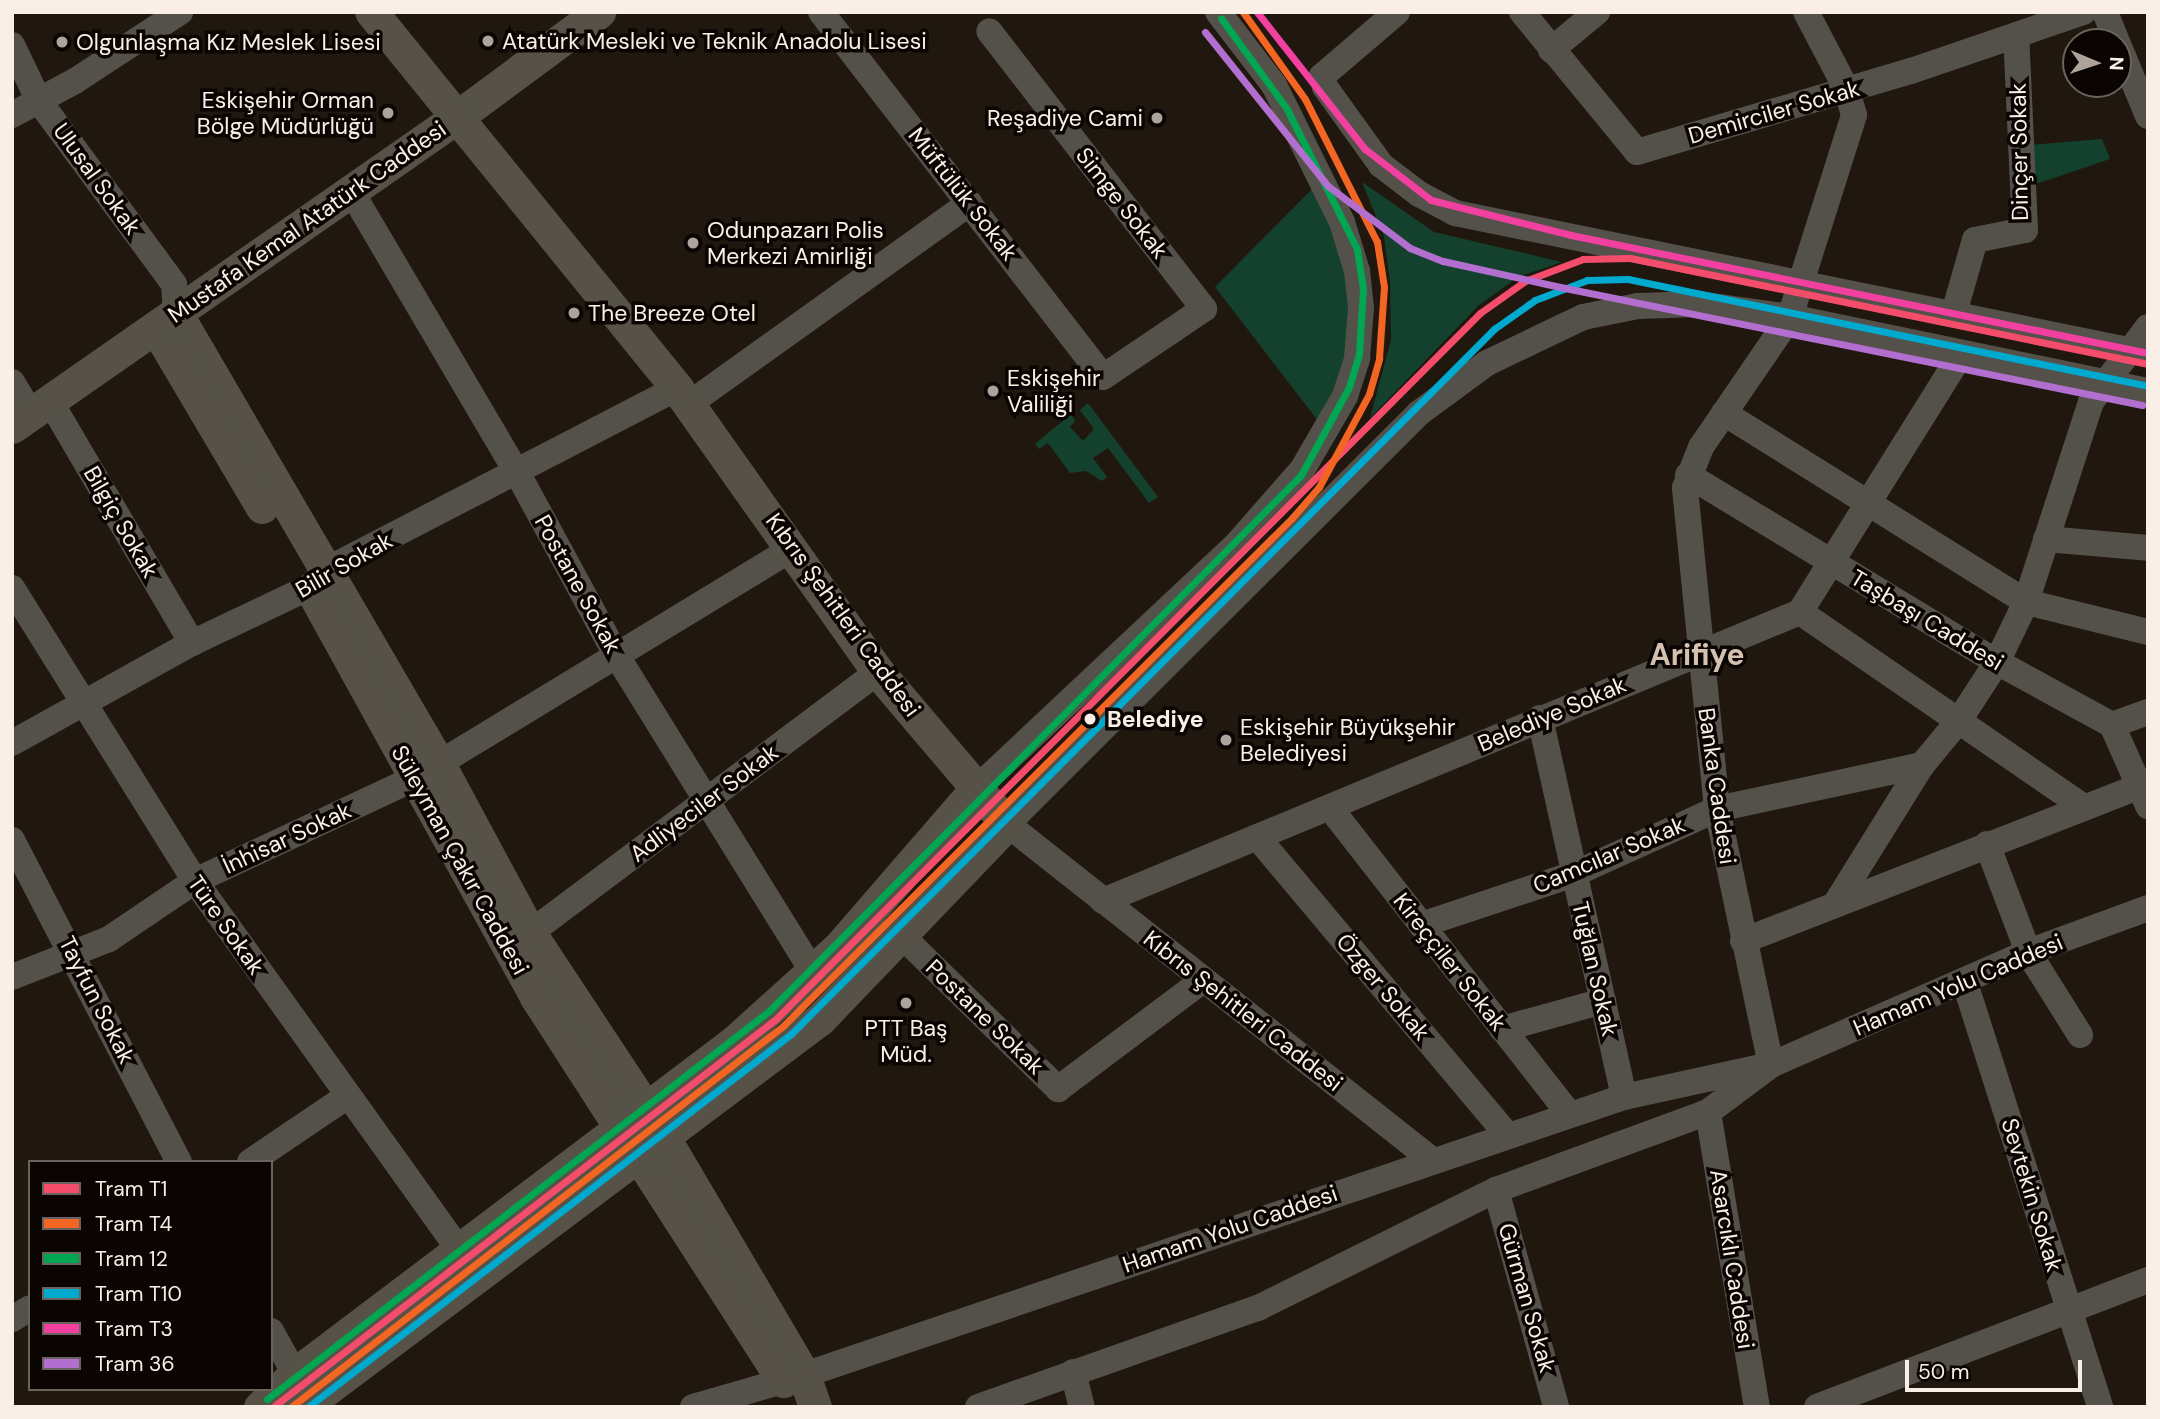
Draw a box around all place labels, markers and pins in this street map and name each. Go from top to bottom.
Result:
place label: Atatürk Mesleki ve Teknik Anadolu Lisesi [502,27,927,55]
place label: Olgunlaşma Kız Meslek Lisesi [76,28,381,56]
marker: Atatürk Mesleki ve Teknik Anadolu Lisesi [480,33,496,49]
marker: Olgunlaşma Kız Meslek Lisesi [54,34,70,50]
place label: Eskişehir Orman Bölge Müdürlüğü [197,86,374,140]
place label: Reşadiye Cami [987,104,1143,132]
marker: Eskişehir Orman Bölge Müdürlüğü [380,105,396,121]
marker: Reşadiye Cami [1149,110,1165,126]
place label: Odunpazarı Polis Merkezi Amirliği [707,216,884,270]
marker: Odunpazarı Polis Merkezi Amirliği [685,235,701,251]
place label: The Breeze Otel [588,299,756,327]
marker: The Breeze Otel [566,305,582,321]
place label: Eskişehir Valiliği [1007,364,1101,418]
marker: Eskişehir Valiliği [985,383,1001,399]
place label: Belediye [1107,705,1204,733]
marker: Belediye [1079,708,1101,730]
place label: Eskişehir Büyükşehir Belediyesi [1240,713,1455,767]
marker: Eskişehir Büyükşehir Belediyesi [1218,732,1234,748]
marker: PTT Baş Müd. [898,995,914,1011]
place label: PTT Baş Müd. [864,1014,948,1068]

